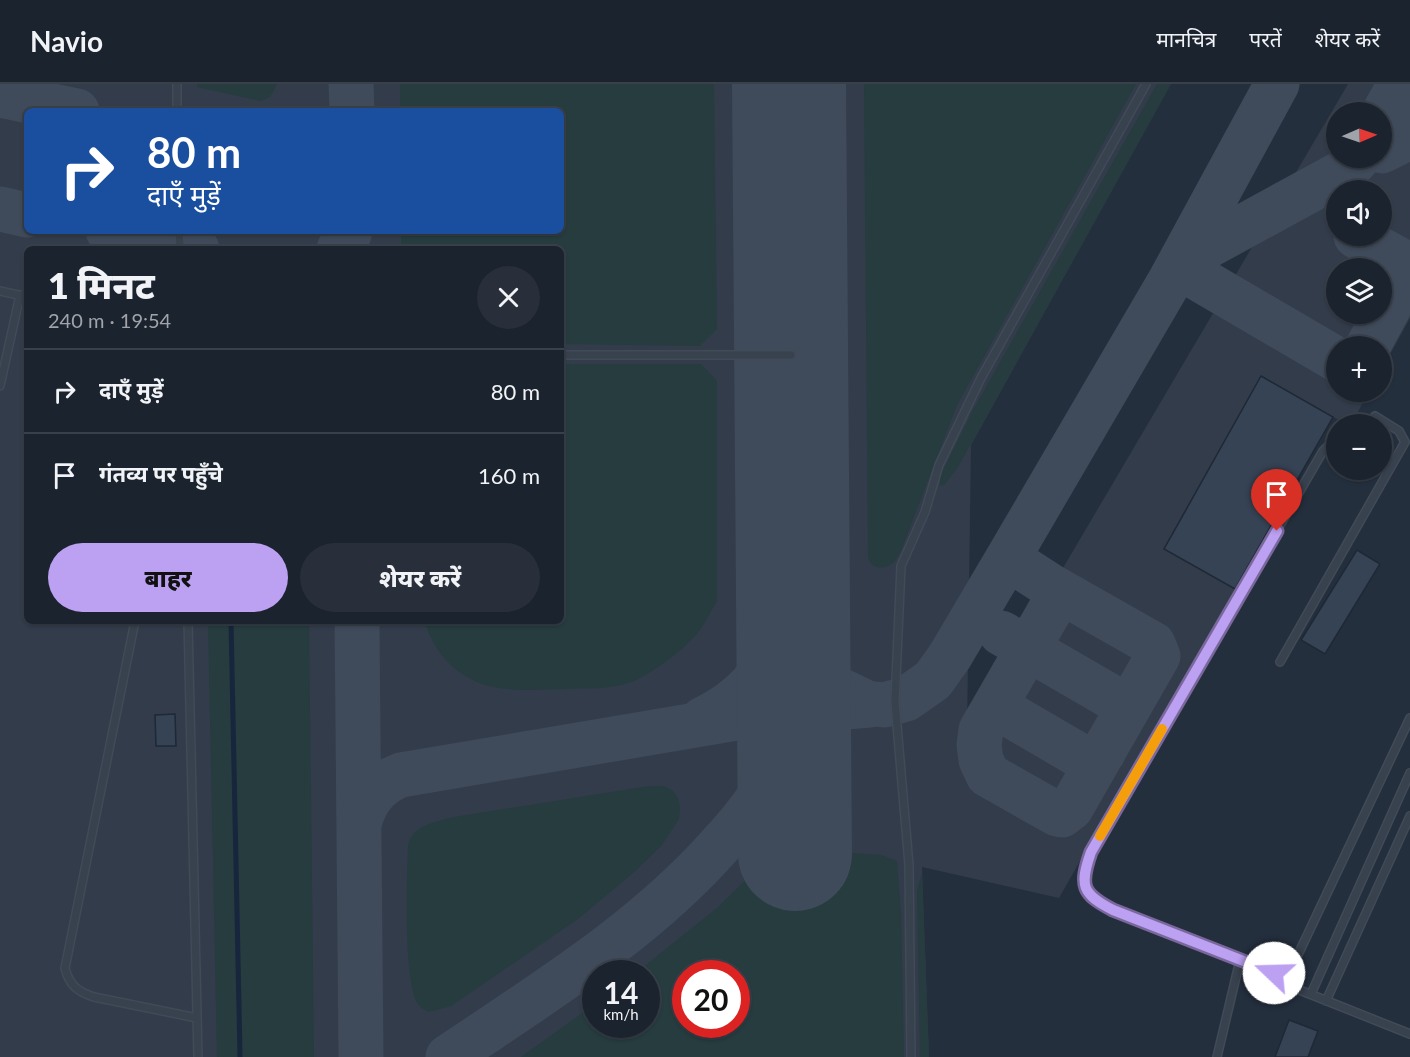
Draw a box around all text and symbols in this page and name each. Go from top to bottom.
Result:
text: Navio [30,24,103,58]
text: मानचित्र [1156,26,1216,51]
text: परतें [1249,26,1282,51]
text: शेयर करें [1315,26,1380,51]
north arrow [1326,102,1392,168]
map controls [1326,102,1392,480]
text: 80 m [147,127,241,177]
icon: right [48,132,126,210]
text: दाएँ मुड़ें [147,178,221,211]
button: sound [1326,180,1392,246]
button: layers [1326,258,1392,324]
text: 1 मिनट [48,263,155,307]
button: close [477,266,540,329]
text: 240 m · 19:54 [48,308,171,332]
button: + [1326,336,1392,402]
icon: right [48,375,81,408]
text: दाएँ मुड़ें [99,376,163,403]
text: 80 m [491,378,540,405]
button: − [1326,414,1392,480]
icon: arrive [48,459,81,492]
text: गंतव्य पर पहुँचे [99,460,223,487]
text: 160 m [478,462,540,489]
pin [1251,469,1302,531]
icon: arrive [1260,478,1293,511]
button: बाहर [48,543,288,612]
button: शेयर करें [300,543,540,612]
position arrow [1242,941,1306,1005]
speed limit sign: 20 [672,960,750,1038]
text: 14 [604,974,638,1010]
text: km/h [603,1005,639,1023]

